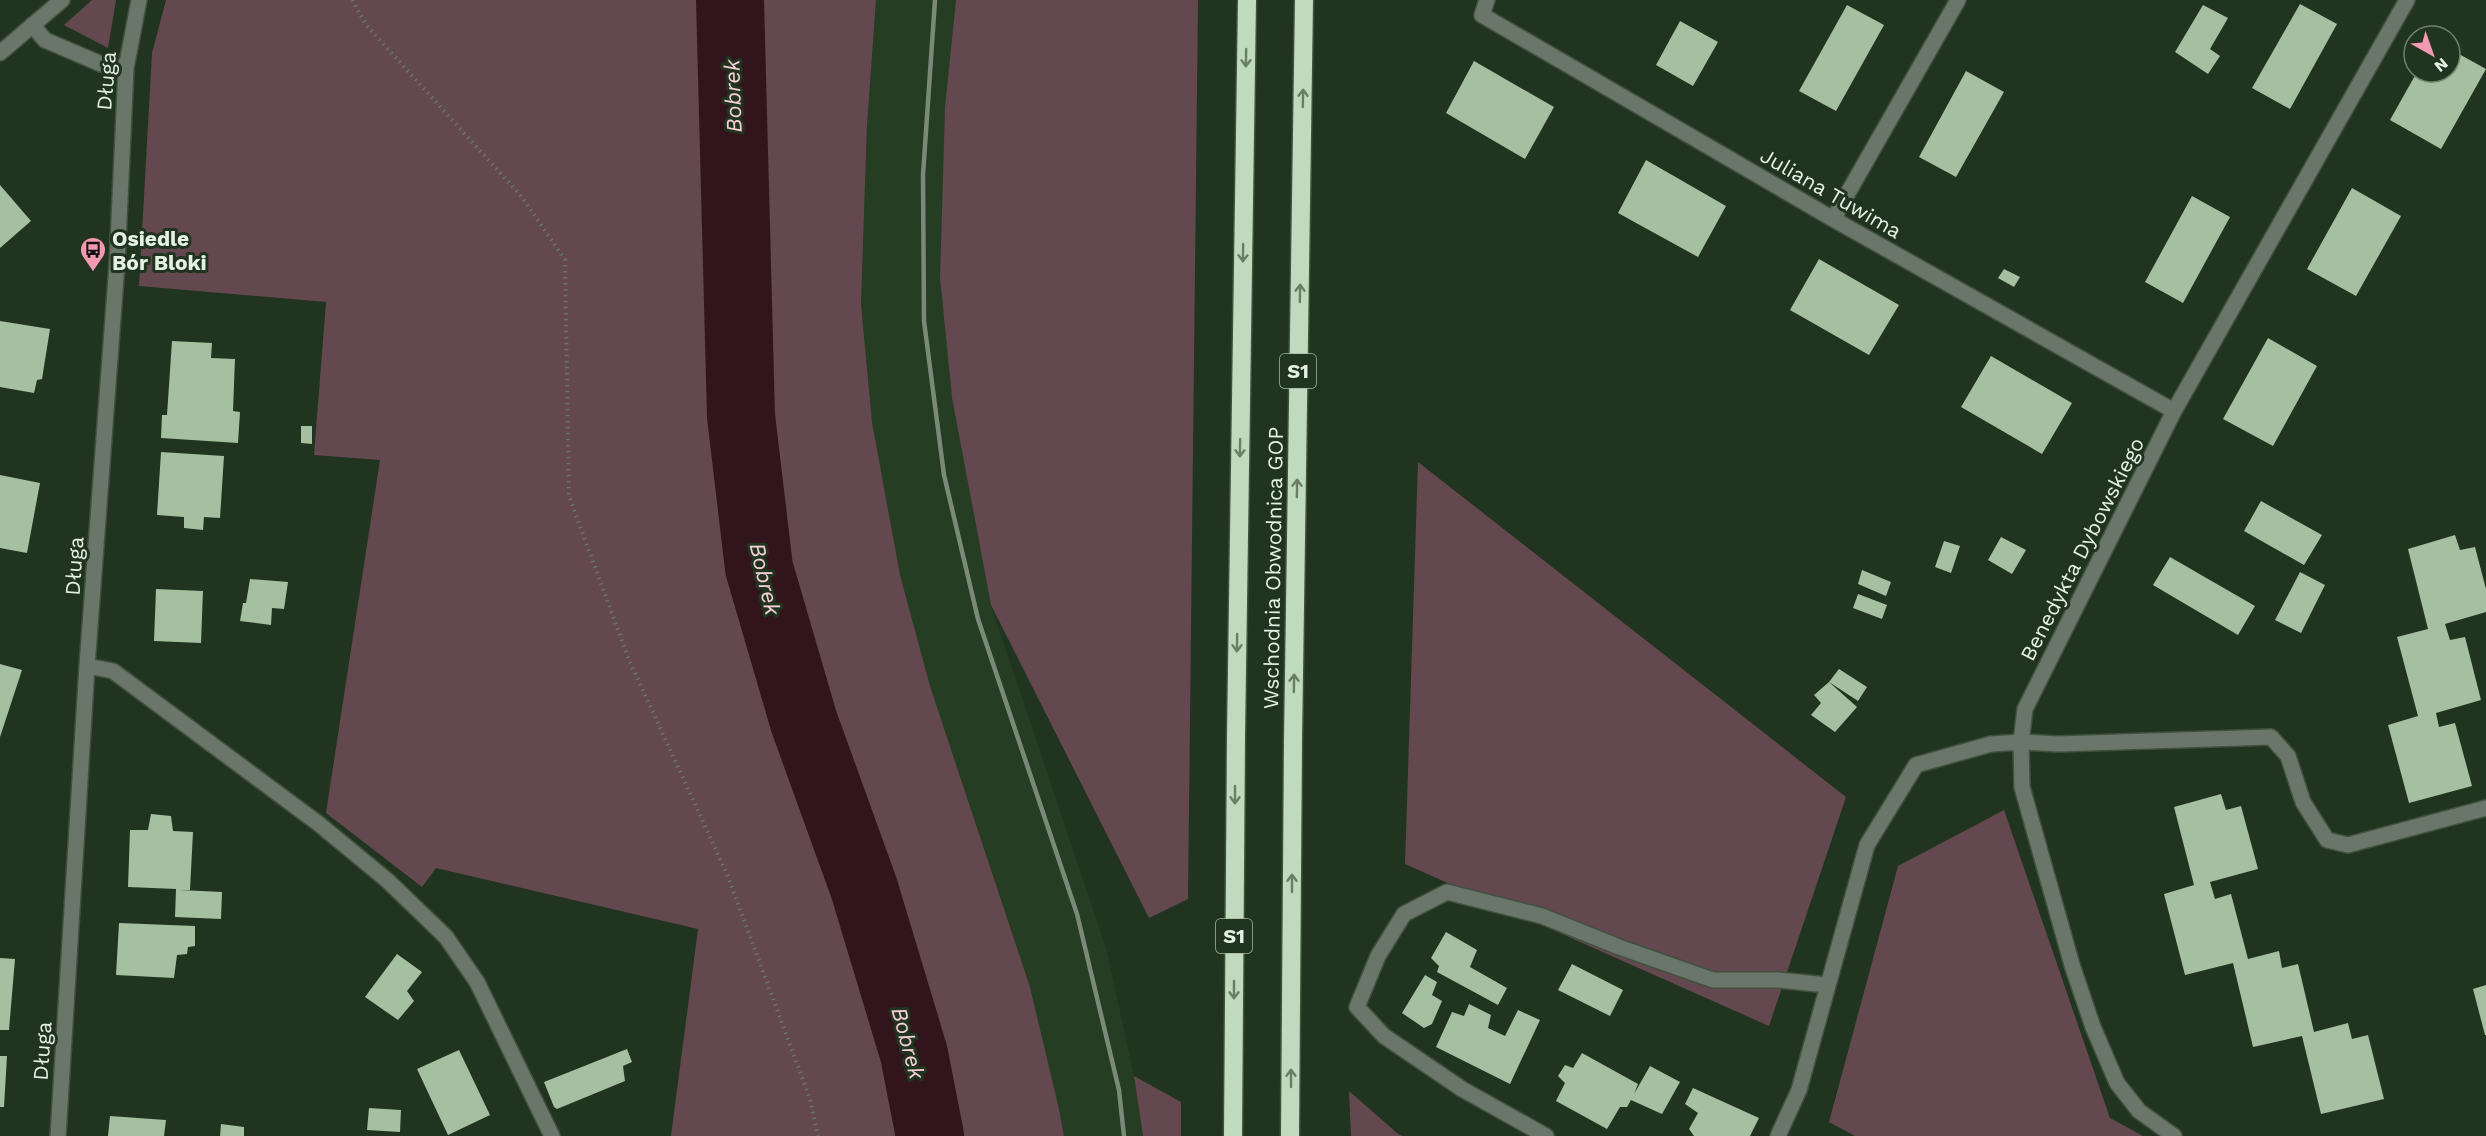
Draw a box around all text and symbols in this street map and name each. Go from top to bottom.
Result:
north arrow [2402,24,2462,84]
one-way arrow [1240,48,1252,68]
street label: Długa [91,50,121,111]
text: N [2431,54,2452,76]
water label: Bobrek [719,58,747,133]
one-way arrow [1297,88,1309,108]
street label: Juliana Tuwima [1756,142,1906,244]
place label: Osiedle Bór Bloki [112,226,207,275]
bus stop icon: Osiedle Bór Bloki [78,235,108,273]
one-way arrow [1237,243,1249,263]
one-way arrow [1294,283,1306,303]
road number: S1 [1280,354,1316,388]
street label: Wschodnia Obwodnica GOP [1258,427,1288,709]
street label: Benedykta Dybowskiego [2015,433,2149,665]
one-way arrow [1234,438,1246,458]
one-way arrow [1291,478,1303,498]
street label: Długa [59,536,89,596]
water label: Bobrek [745,540,786,619]
one-way arrow [1231,633,1243,653]
one-way arrow [1288,673,1299,693]
one-way arrow [1229,784,1241,804]
one-way arrow [1286,873,1298,893]
road number: S1 [1216,919,1252,953]
one-way arrow [1228,979,1240,999]
water label: Bobrek [886,1004,930,1083]
street label: Długa [27,1021,57,1081]
one-way arrow [1285,1068,1297,1088]

